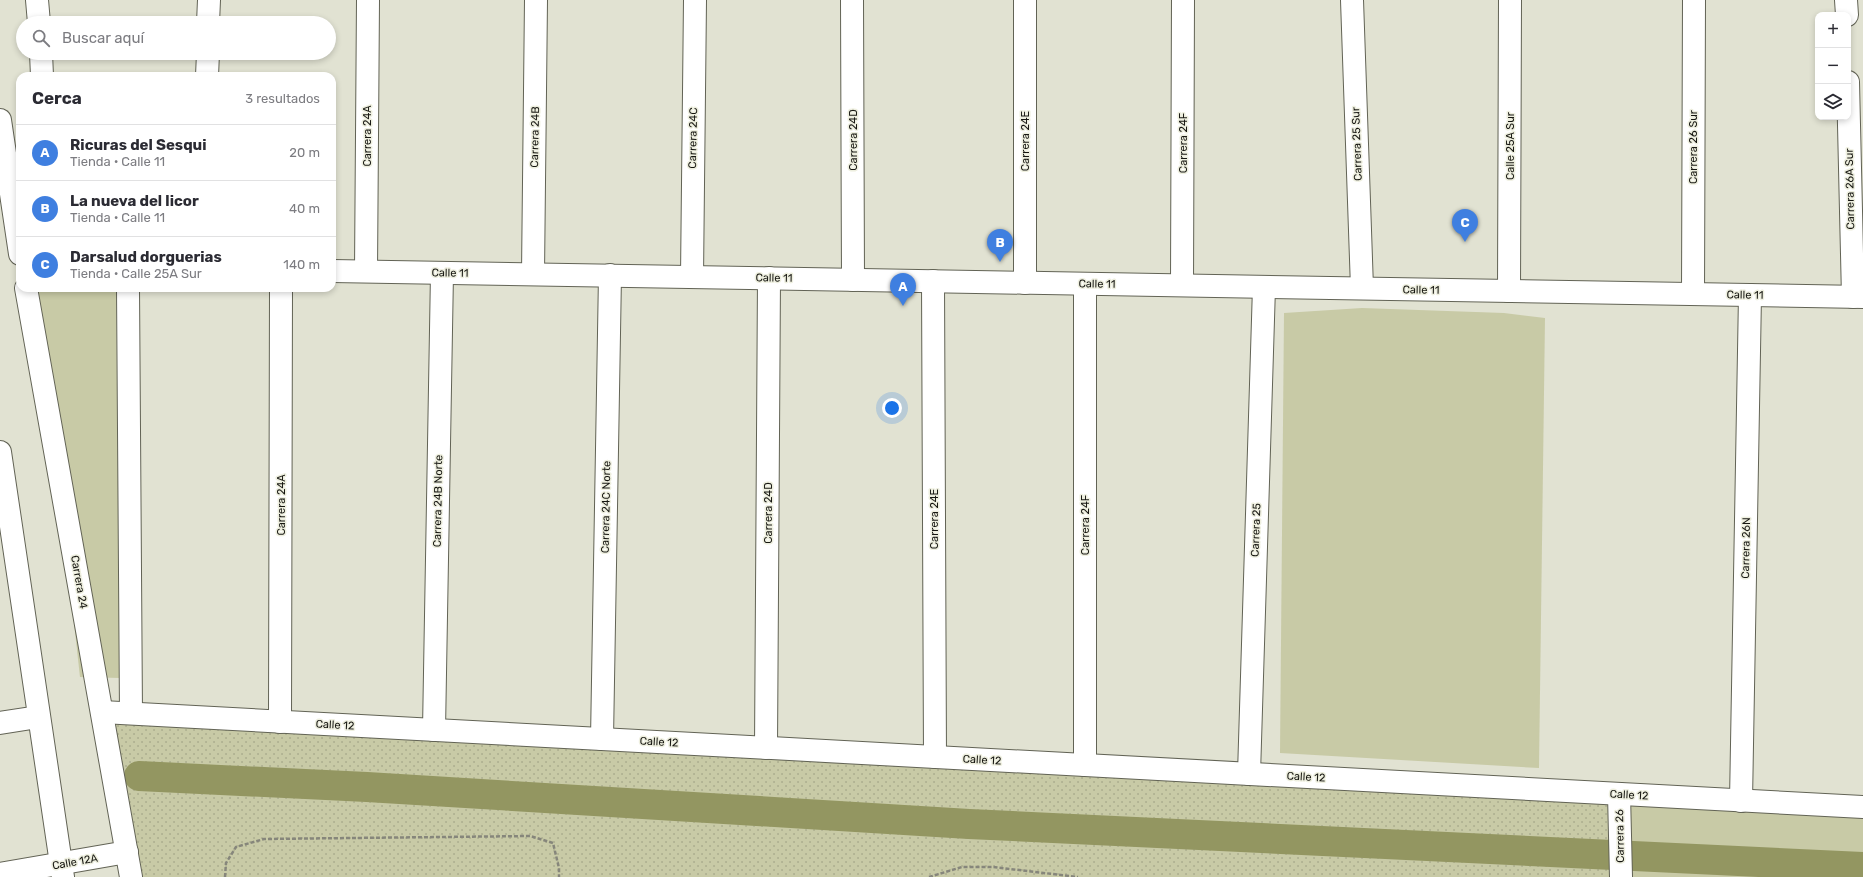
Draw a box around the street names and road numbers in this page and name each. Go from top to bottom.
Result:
street label: Carrera 24A [361,105,374,167]
street label: Carrera 24B [528,106,542,168]
street label: Carrera 25 Sur [1349,106,1365,181]
street label: Carrera 24C [686,107,700,169]
street label: Carrera 24D [847,109,860,171]
street label: Carrera 26 Sur [1687,109,1700,184]
street label: Carrera 24E [1019,110,1032,171]
street label: Calle 25A Sur [1504,111,1517,180]
street label: Carrera 24F [1177,113,1190,173]
street label: Carrera 26A Sur [1843,147,1857,230]
street label: Calle 11 [431,266,469,280]
street label: Calle 11 [755,271,793,285]
street label: Calle 11 [1078,277,1116,291]
street label: Calle 11 [1402,283,1440,297]
street label: Calle 11 [1726,288,1764,302]
street label: Carrera 24B Norte [431,455,445,547]
street label: Carrera 24C Norte [599,461,613,553]
street label: Carrera 24A [275,474,288,536]
street label: Carrera 24D [762,482,775,544]
street label: Carrera 24E [928,488,941,549]
street label: Carrera 24F [1079,495,1092,555]
street label: Carrera 25 [1249,503,1263,557]
street label: Carrera 26N [1739,517,1753,579]
street label: Carrera 24 [68,554,90,610]
street label: Calle 12 [315,717,355,733]
street label: Calle 12 [639,734,679,750]
street label: Calle 12 [962,752,1002,768]
street label: Calle 12 [1286,769,1326,785]
street label: Calle 12 [1609,787,1649,803]
street label: Carrera 26 [1613,809,1627,863]
street label: Calle 12A [51,851,99,872]

